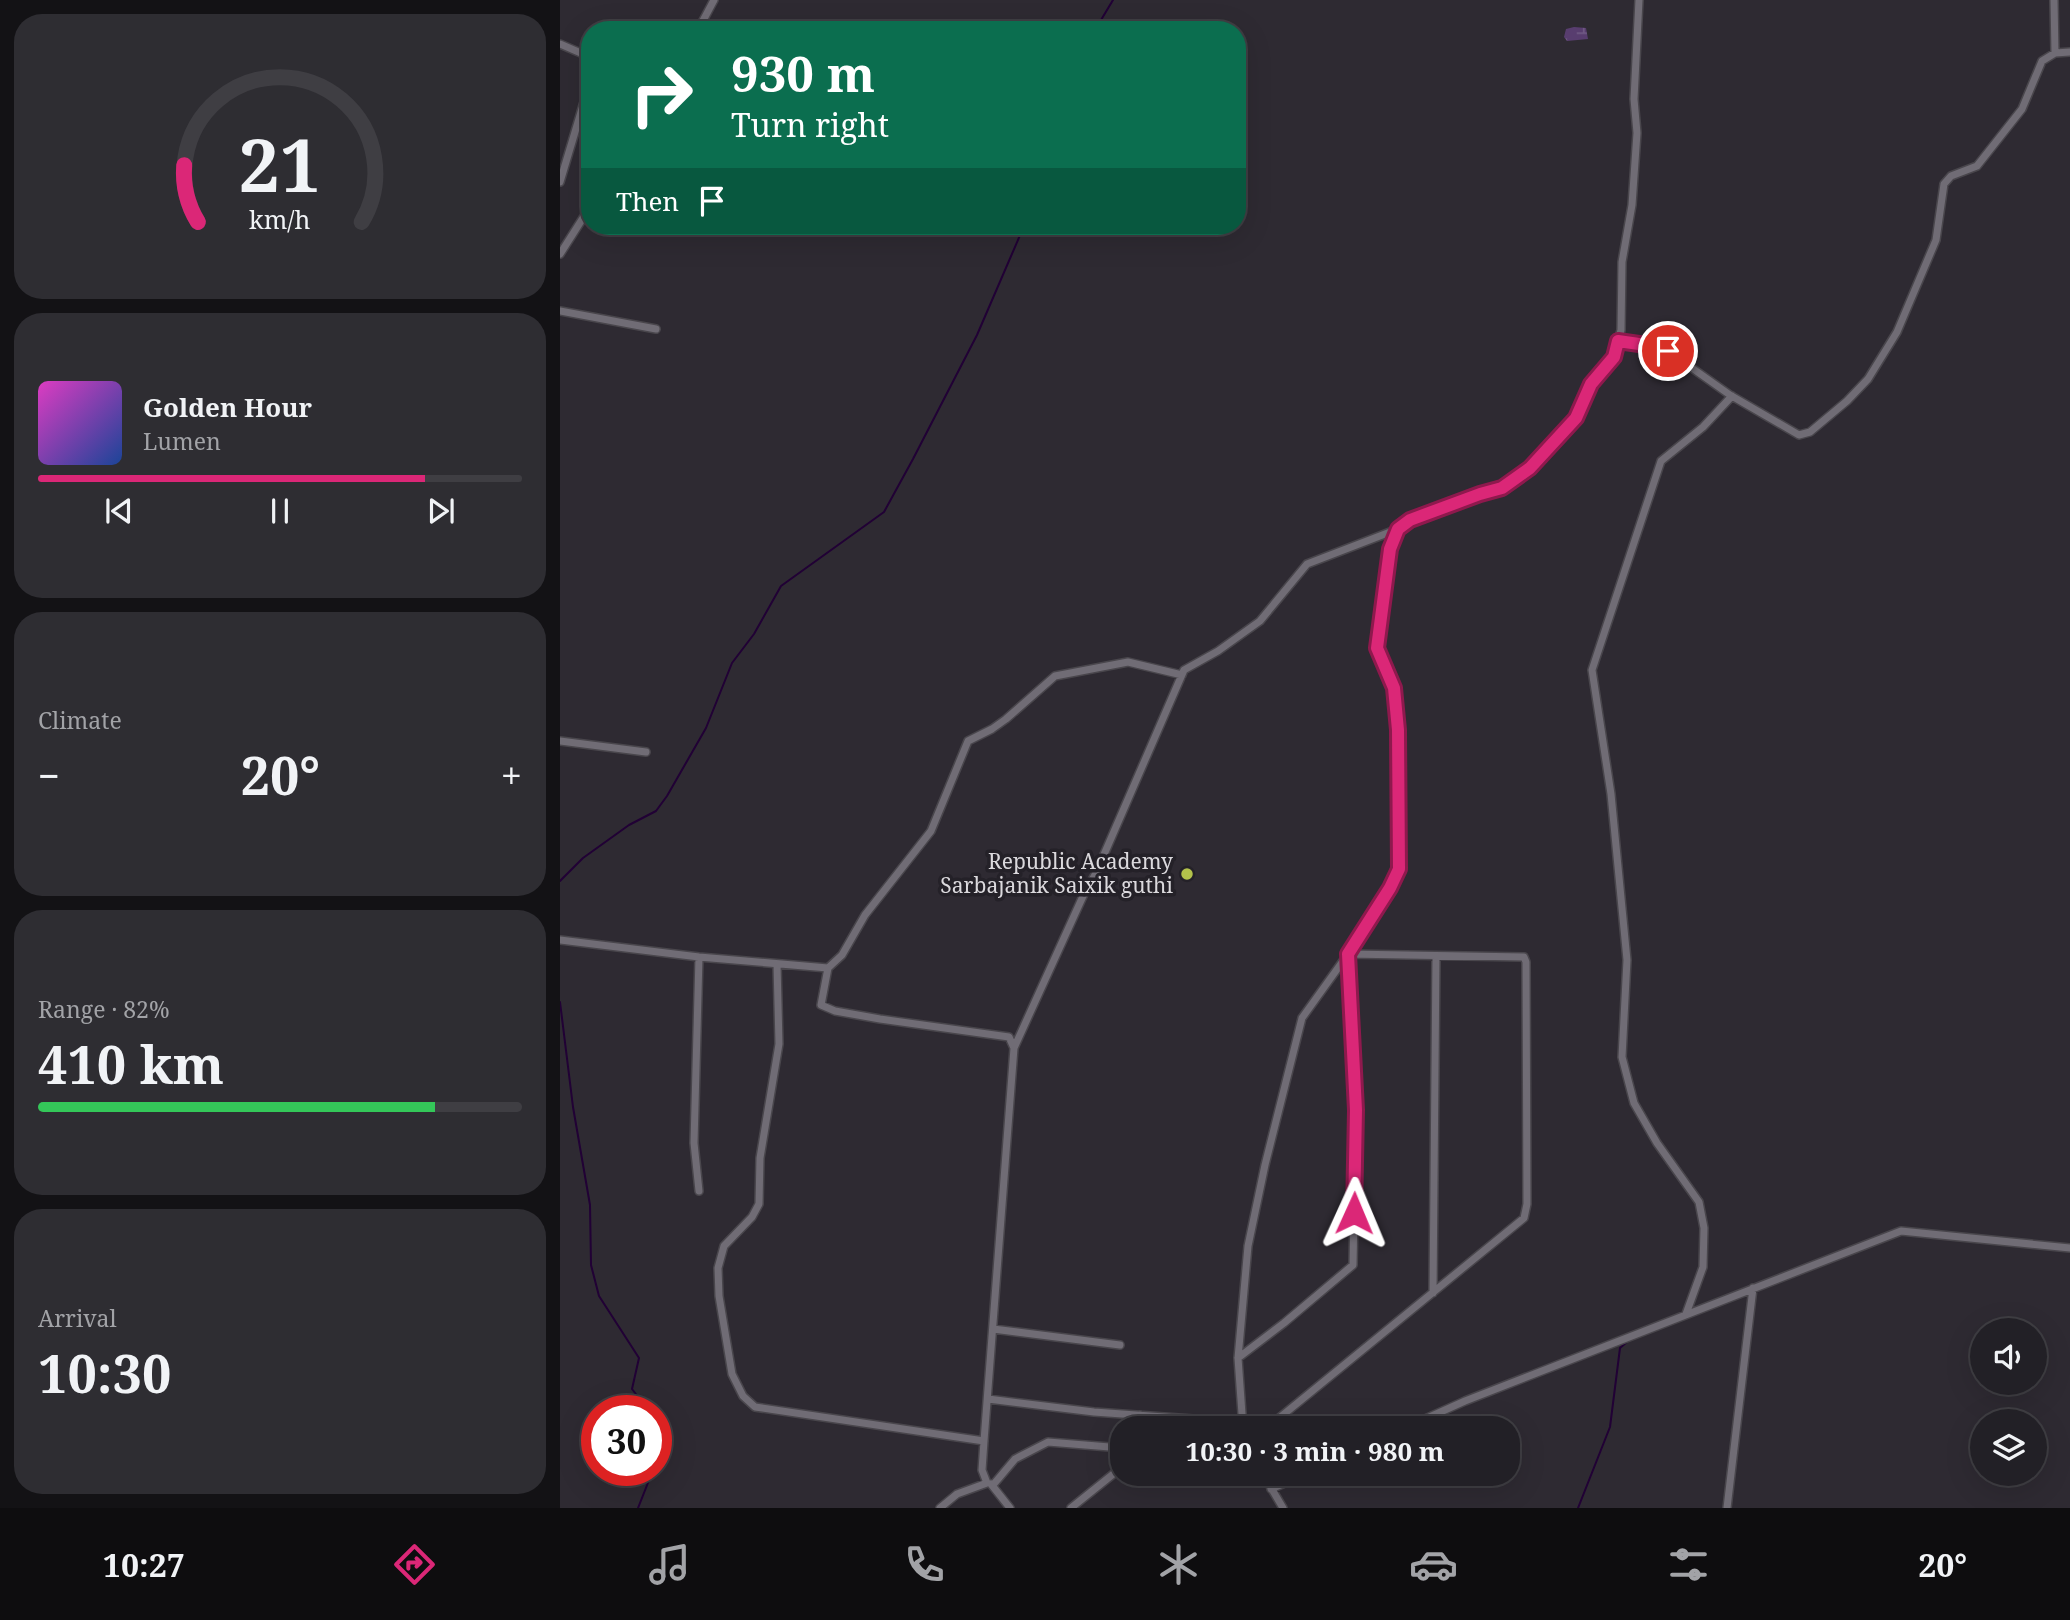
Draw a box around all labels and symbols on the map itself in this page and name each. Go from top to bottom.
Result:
pin [1638,321,1698,381]
place label: Republic Academy Sarbajanik Saixik guthi [940,847,1173,899]
marker: Republic Academy Sarbajanik Saixik guthi [1179,866,1195,882]
position arrow [1317,1176,1391,1250]
speed limit sign: 30 [581,1395,672,1486]

